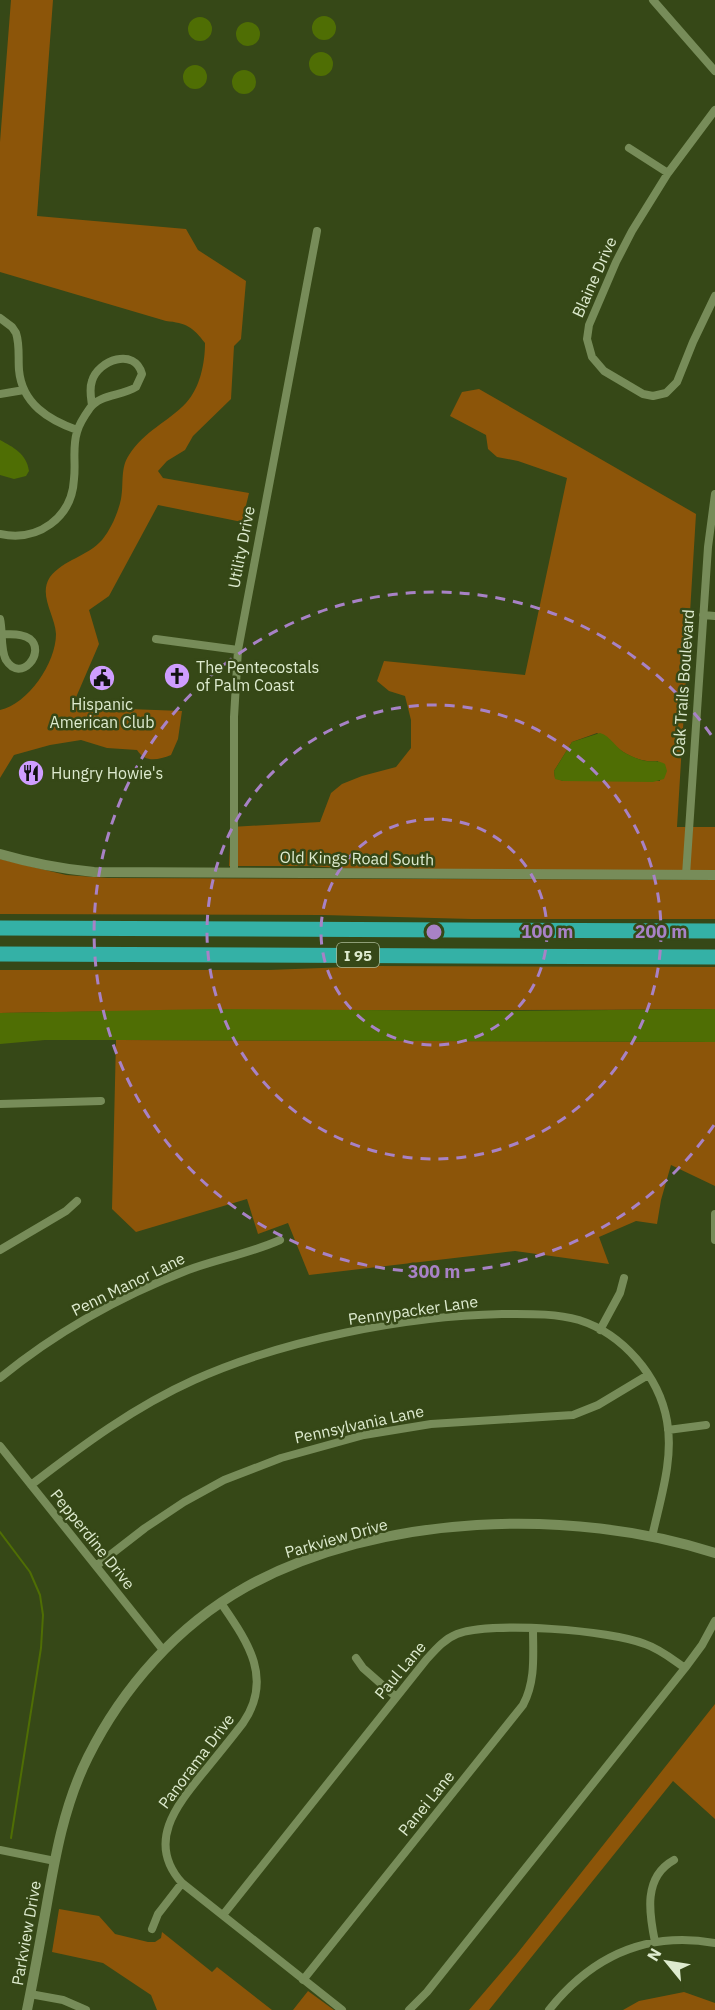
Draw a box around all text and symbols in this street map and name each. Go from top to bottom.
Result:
street label: Blaine Drive [567,233,621,320]
street label: Utility Drive [223,504,259,590]
street label: Oak Trails Boulevard [668,609,698,757]
place label: The Pentecostals of Palm Coast [196,657,319,695]
church icon: The Pentecostals of Palm Coast [162,661,192,691]
public building icon: Hispanic American Club [87,663,117,693]
place label: Hispanic American Club [50,694,155,732]
restaurant icon: Hungry Howie's [16,758,46,788]
place label: Hungry Howie's [51,763,163,783]
street label: Old Kings Road South [280,847,434,869]
text: 100 m [521,920,573,943]
text: 200 m [635,920,687,943]
centre of rings [424,922,444,942]
road number: I 95 [337,943,379,967]
street label: Penn Manor Lane [68,1248,188,1320]
text: 300 m [408,1260,460,1283]
street label: Pennypacker Lane [347,1291,480,1329]
street label: Pennsylvania Lane [292,1400,426,1448]
street label: Pepperdine Drive [46,1485,140,1593]
street label: Parkview Drive [282,1514,390,1562]
street label: Paul Lane [370,1637,430,1703]
street label: Panorama Drive [154,1709,238,1813]
street label: Panei Lane [394,1766,458,1840]
street label: Parkview Drive [7,1879,45,1987]
north arrow [637,1932,697,1992]
text: N [642,1944,666,1965]

